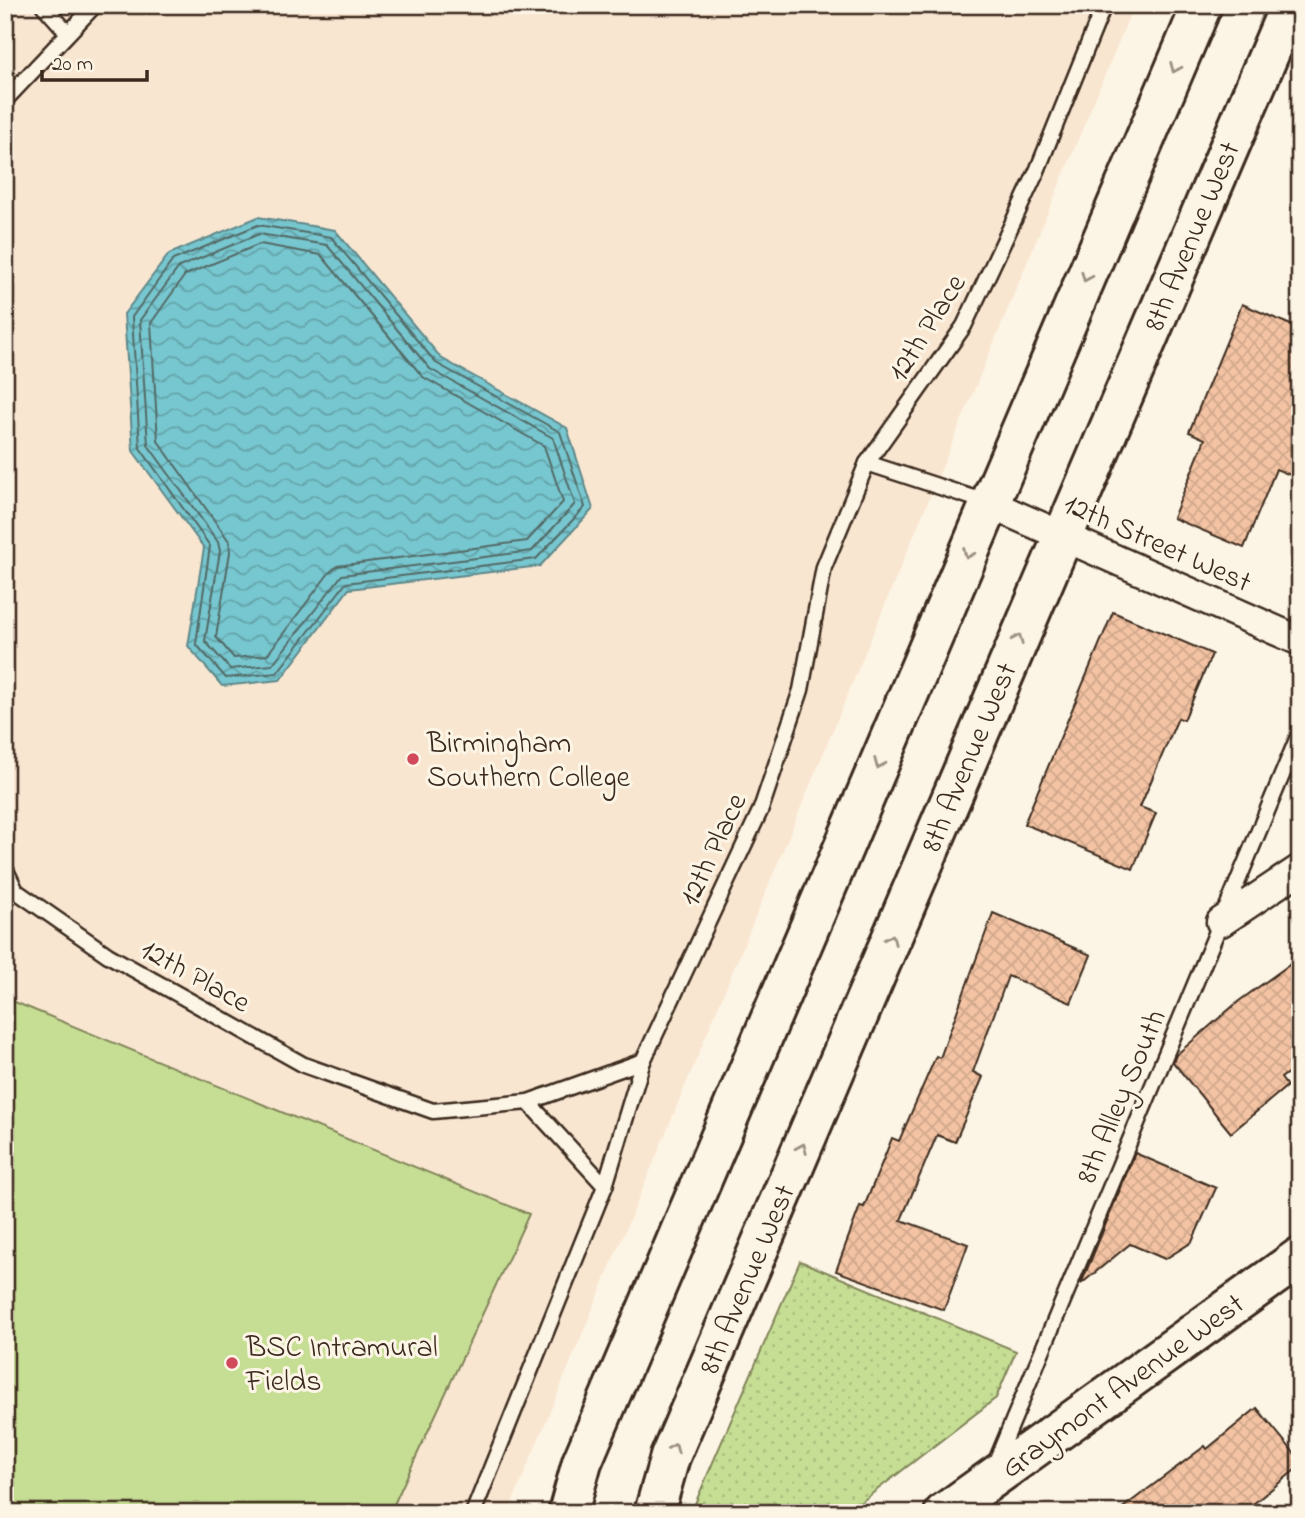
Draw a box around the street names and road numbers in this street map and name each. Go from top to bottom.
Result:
street label: 8th Avenue West [1134,135,1254,339]
street label: 12th Place [878,266,979,391]
street label: 12th Street West [1056,484,1258,606]
street label: 8th Avenue West [911,656,1031,860]
street label: 12th Place [669,786,760,914]
street label: 12th Place [131,929,258,1026]
street label: 8th Alley South [1066,1003,1179,1191]
street label: 8th Avenue West [689,1178,809,1382]
street label: Graymont Avenue West [993,1284,1255,1491]

